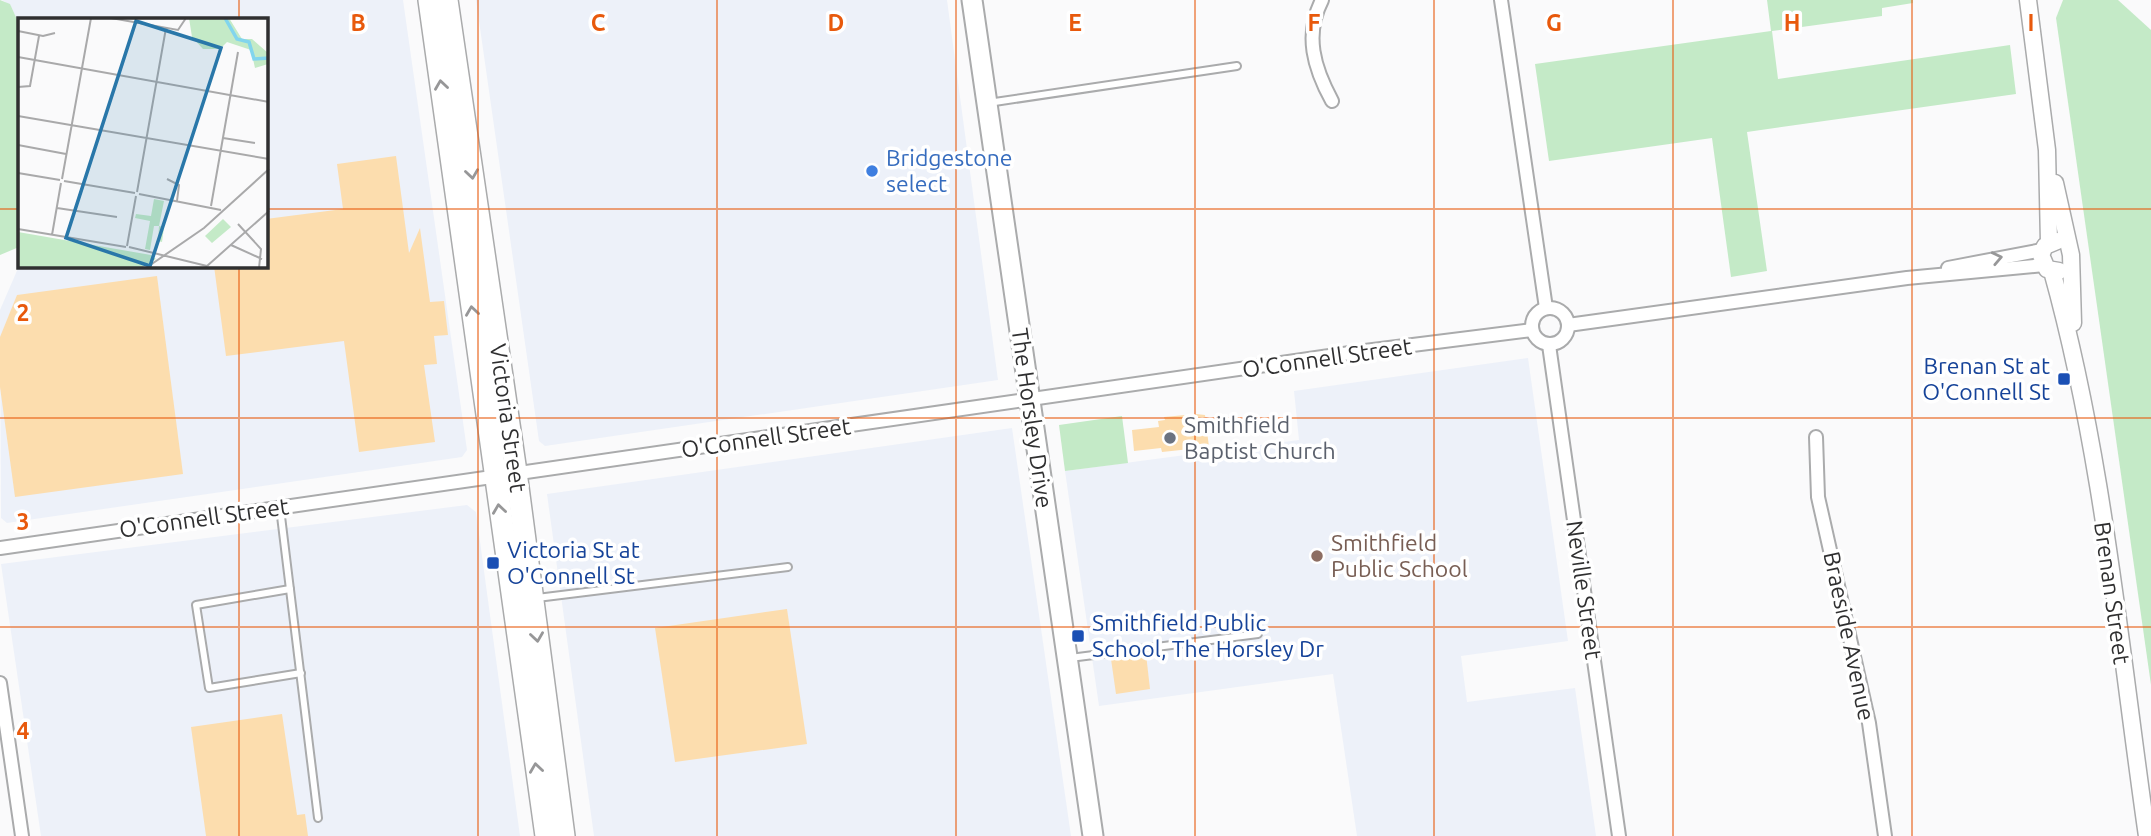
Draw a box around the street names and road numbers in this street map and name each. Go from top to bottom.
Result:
street label: The Horsley Drive [1007,326,1058,510]
street label: O'Connell Street [1241,333,1413,382]
street label: Victoria Street [486,342,531,494]
street label: O'Connell Street [680,413,852,462]
street label: O'Connell Street [118,493,290,542]
street label: Neville Street [1562,519,1607,661]
street label: Brenan Street [2090,520,2135,666]
street label: Braeside Avenue [1819,549,1880,723]

